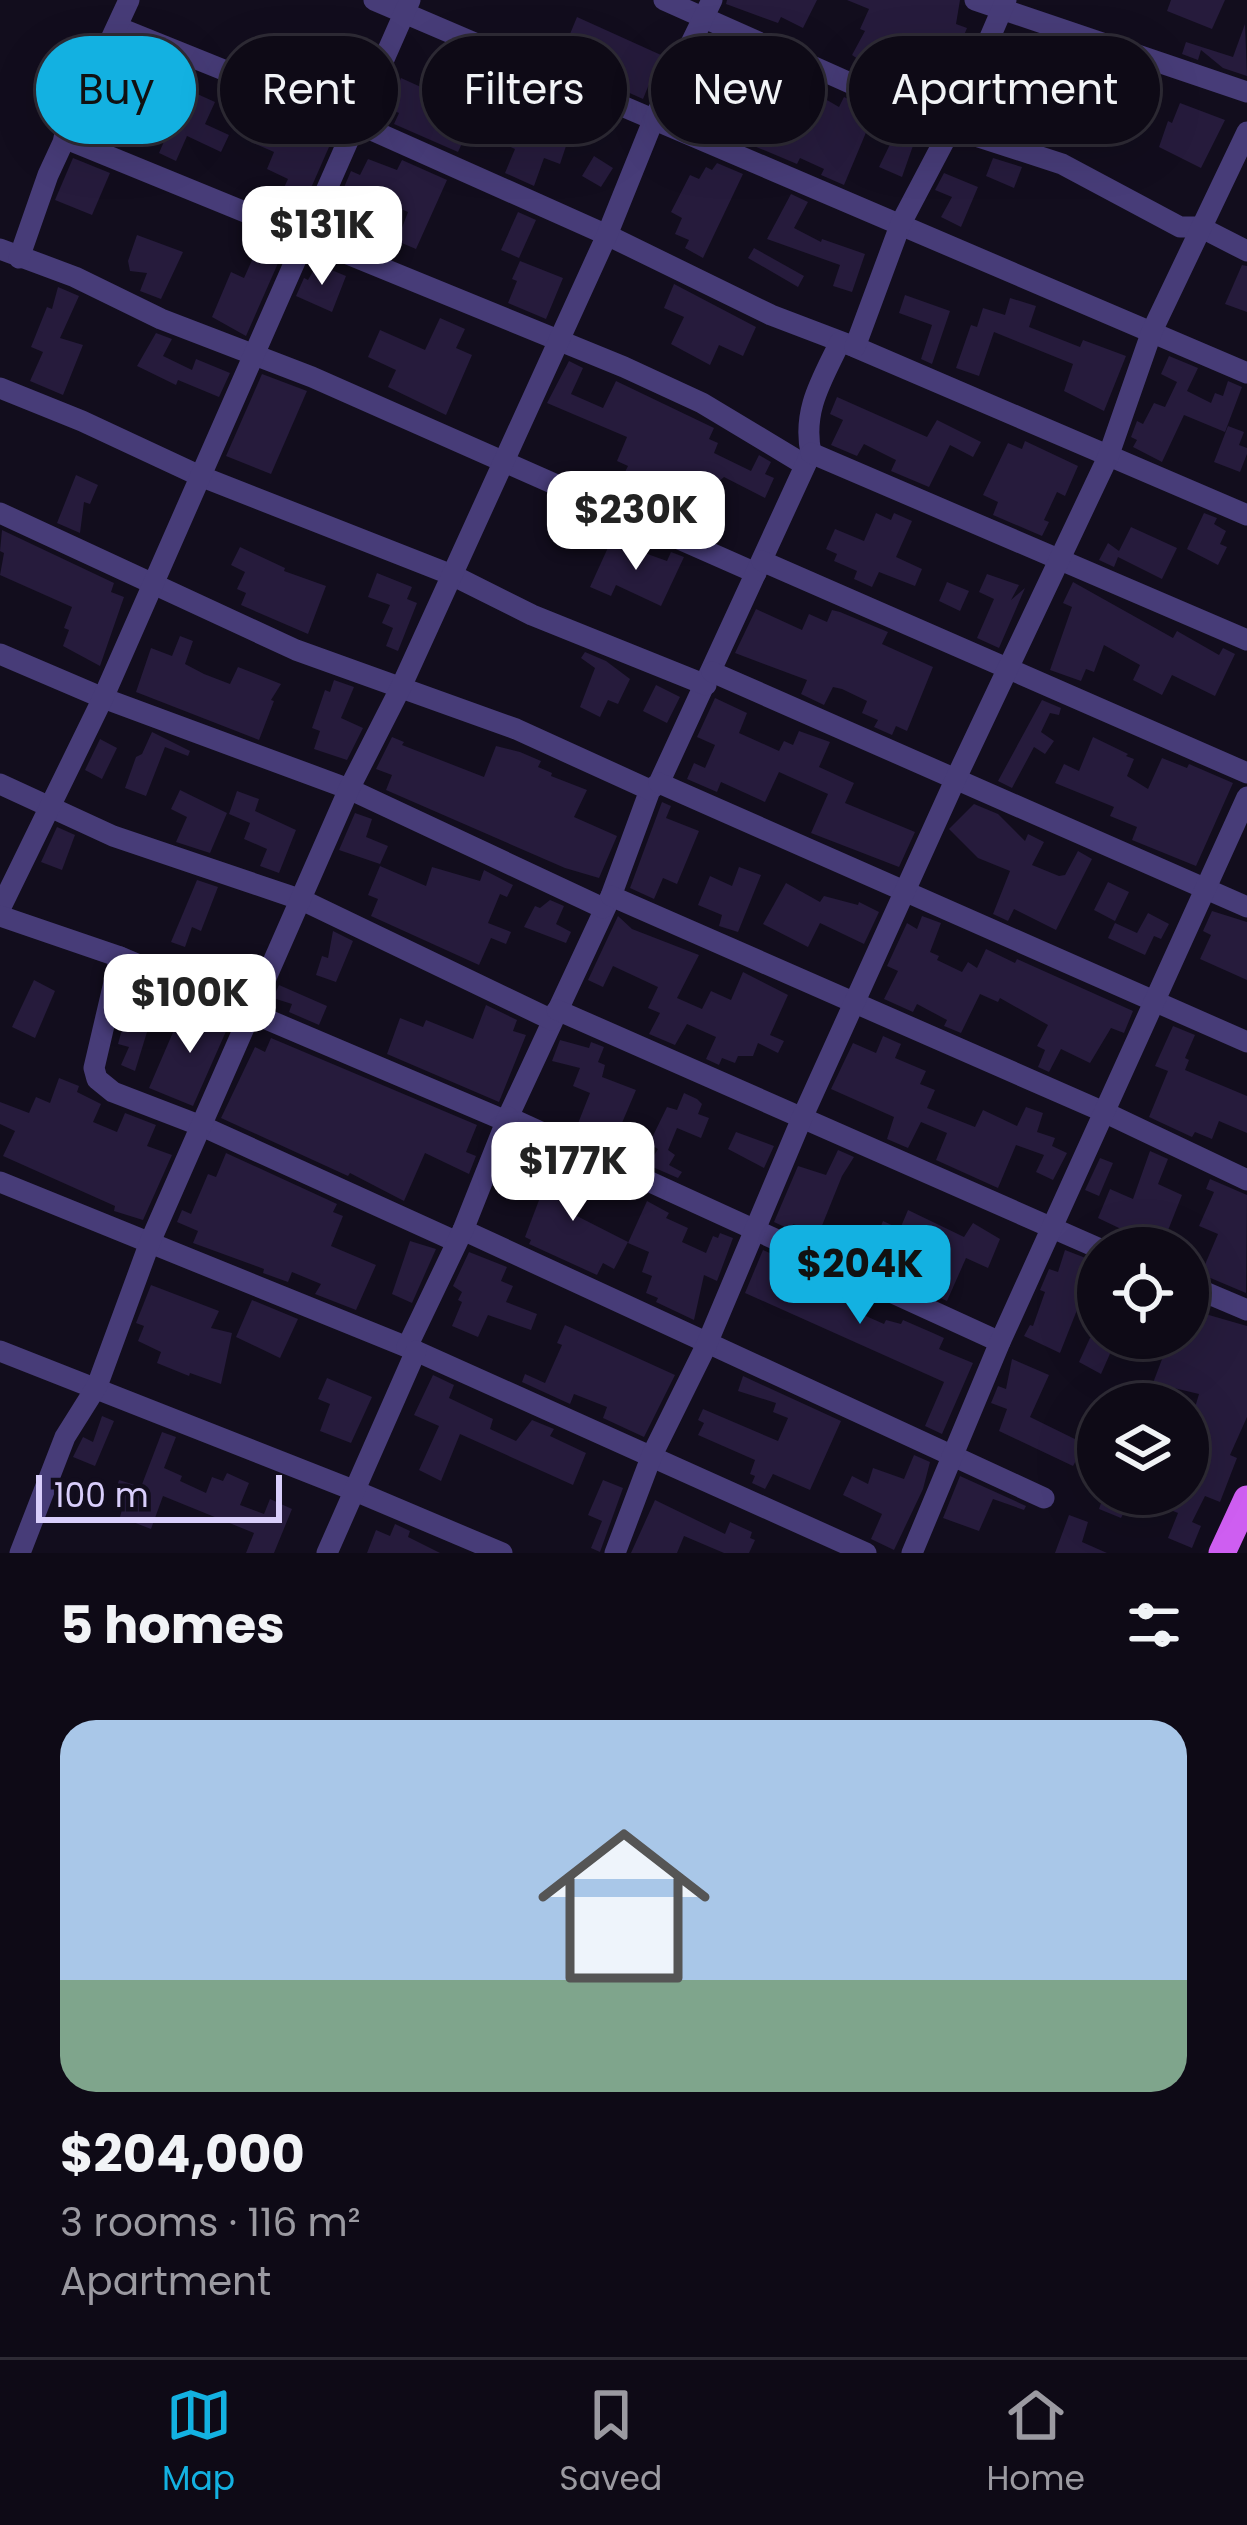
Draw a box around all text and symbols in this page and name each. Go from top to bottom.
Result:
chip: Buy [36,36,196,144]
chip: Rent [220,36,398,144]
chip: Filters [422,36,627,144]
chip: New [651,36,825,144]
chip: Apartment [849,36,1160,144]
pin: $131K [238,186,406,288]
text: $131K [269,197,375,252]
pin: $230K [552,471,720,573]
text: $230K [574,482,698,537]
pin: $100K [106,954,274,1056]
text: $100K [131,965,249,1020]
pin: $177K [489,1122,657,1224]
text: $177K [518,1133,628,1188]
pin: $204K [776,1225,944,1327]
map controls [1077,1227,1209,1515]
button: locate [1077,1227,1209,1359]
text: $204K [797,1236,923,1291]
button: layers [1077,1383,1209,1515]
scale bar [36,1469,282,1522]
text: 100 m [54,1472,149,1519]
text: 5 homes [60,1589,285,1661]
icon: filters [1121,1592,1187,1658]
icon: home [516,1798,732,2014]
text: $204,000 [60,2118,305,2190]
text: 3 rooms · 116 m² [60,2195,361,2250]
text: Apartment [60,2254,271,2309]
tab: Map [162,2382,235,2504]
tab: Saved [559,2382,662,2504]
tab: Home [986,2382,1085,2504]

